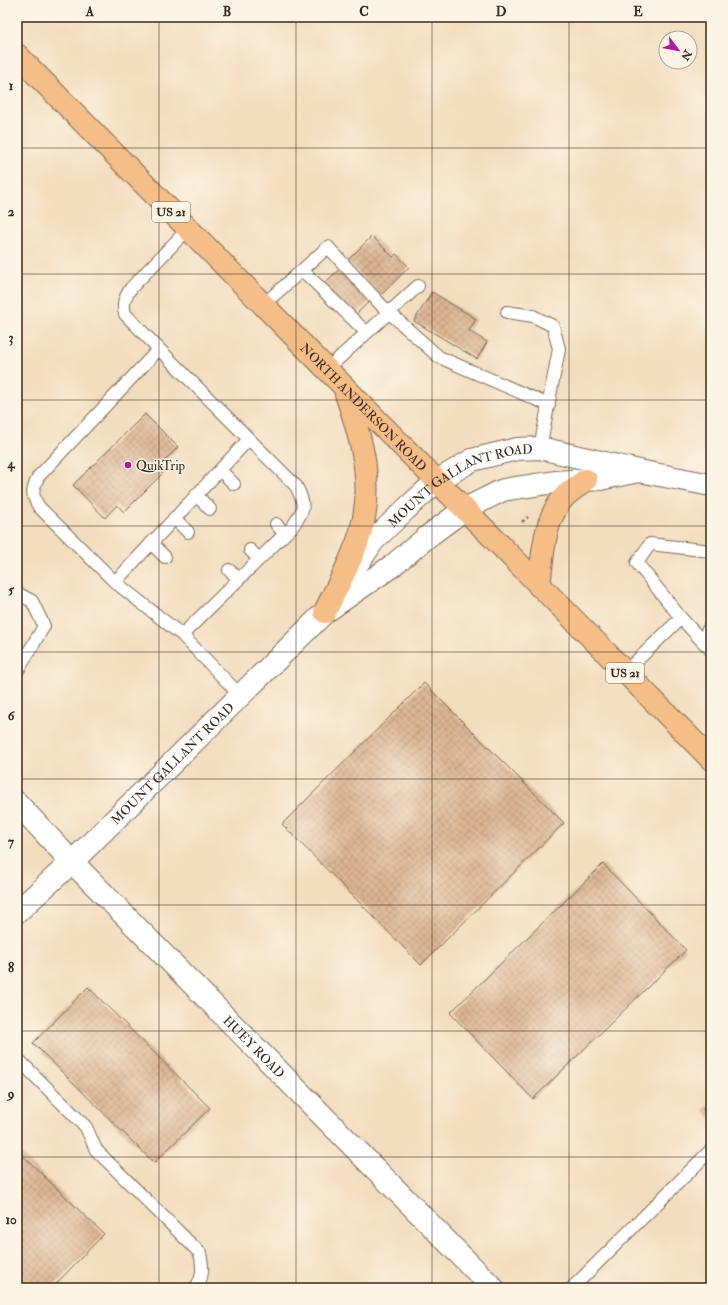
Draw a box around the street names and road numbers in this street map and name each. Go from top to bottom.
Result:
road number: US 21 [152,202,190,222]
street label: NORTH ANDERSON ROAD [297,340,430,475]
street label: MOUNT GALLANT ROAD [385,441,533,531]
road number: US 21 [606,663,644,683]
street label: MOUNT GALLANT ROAD [108,699,238,828]
street label: HUEY ROAD [219,1013,288,1082]

